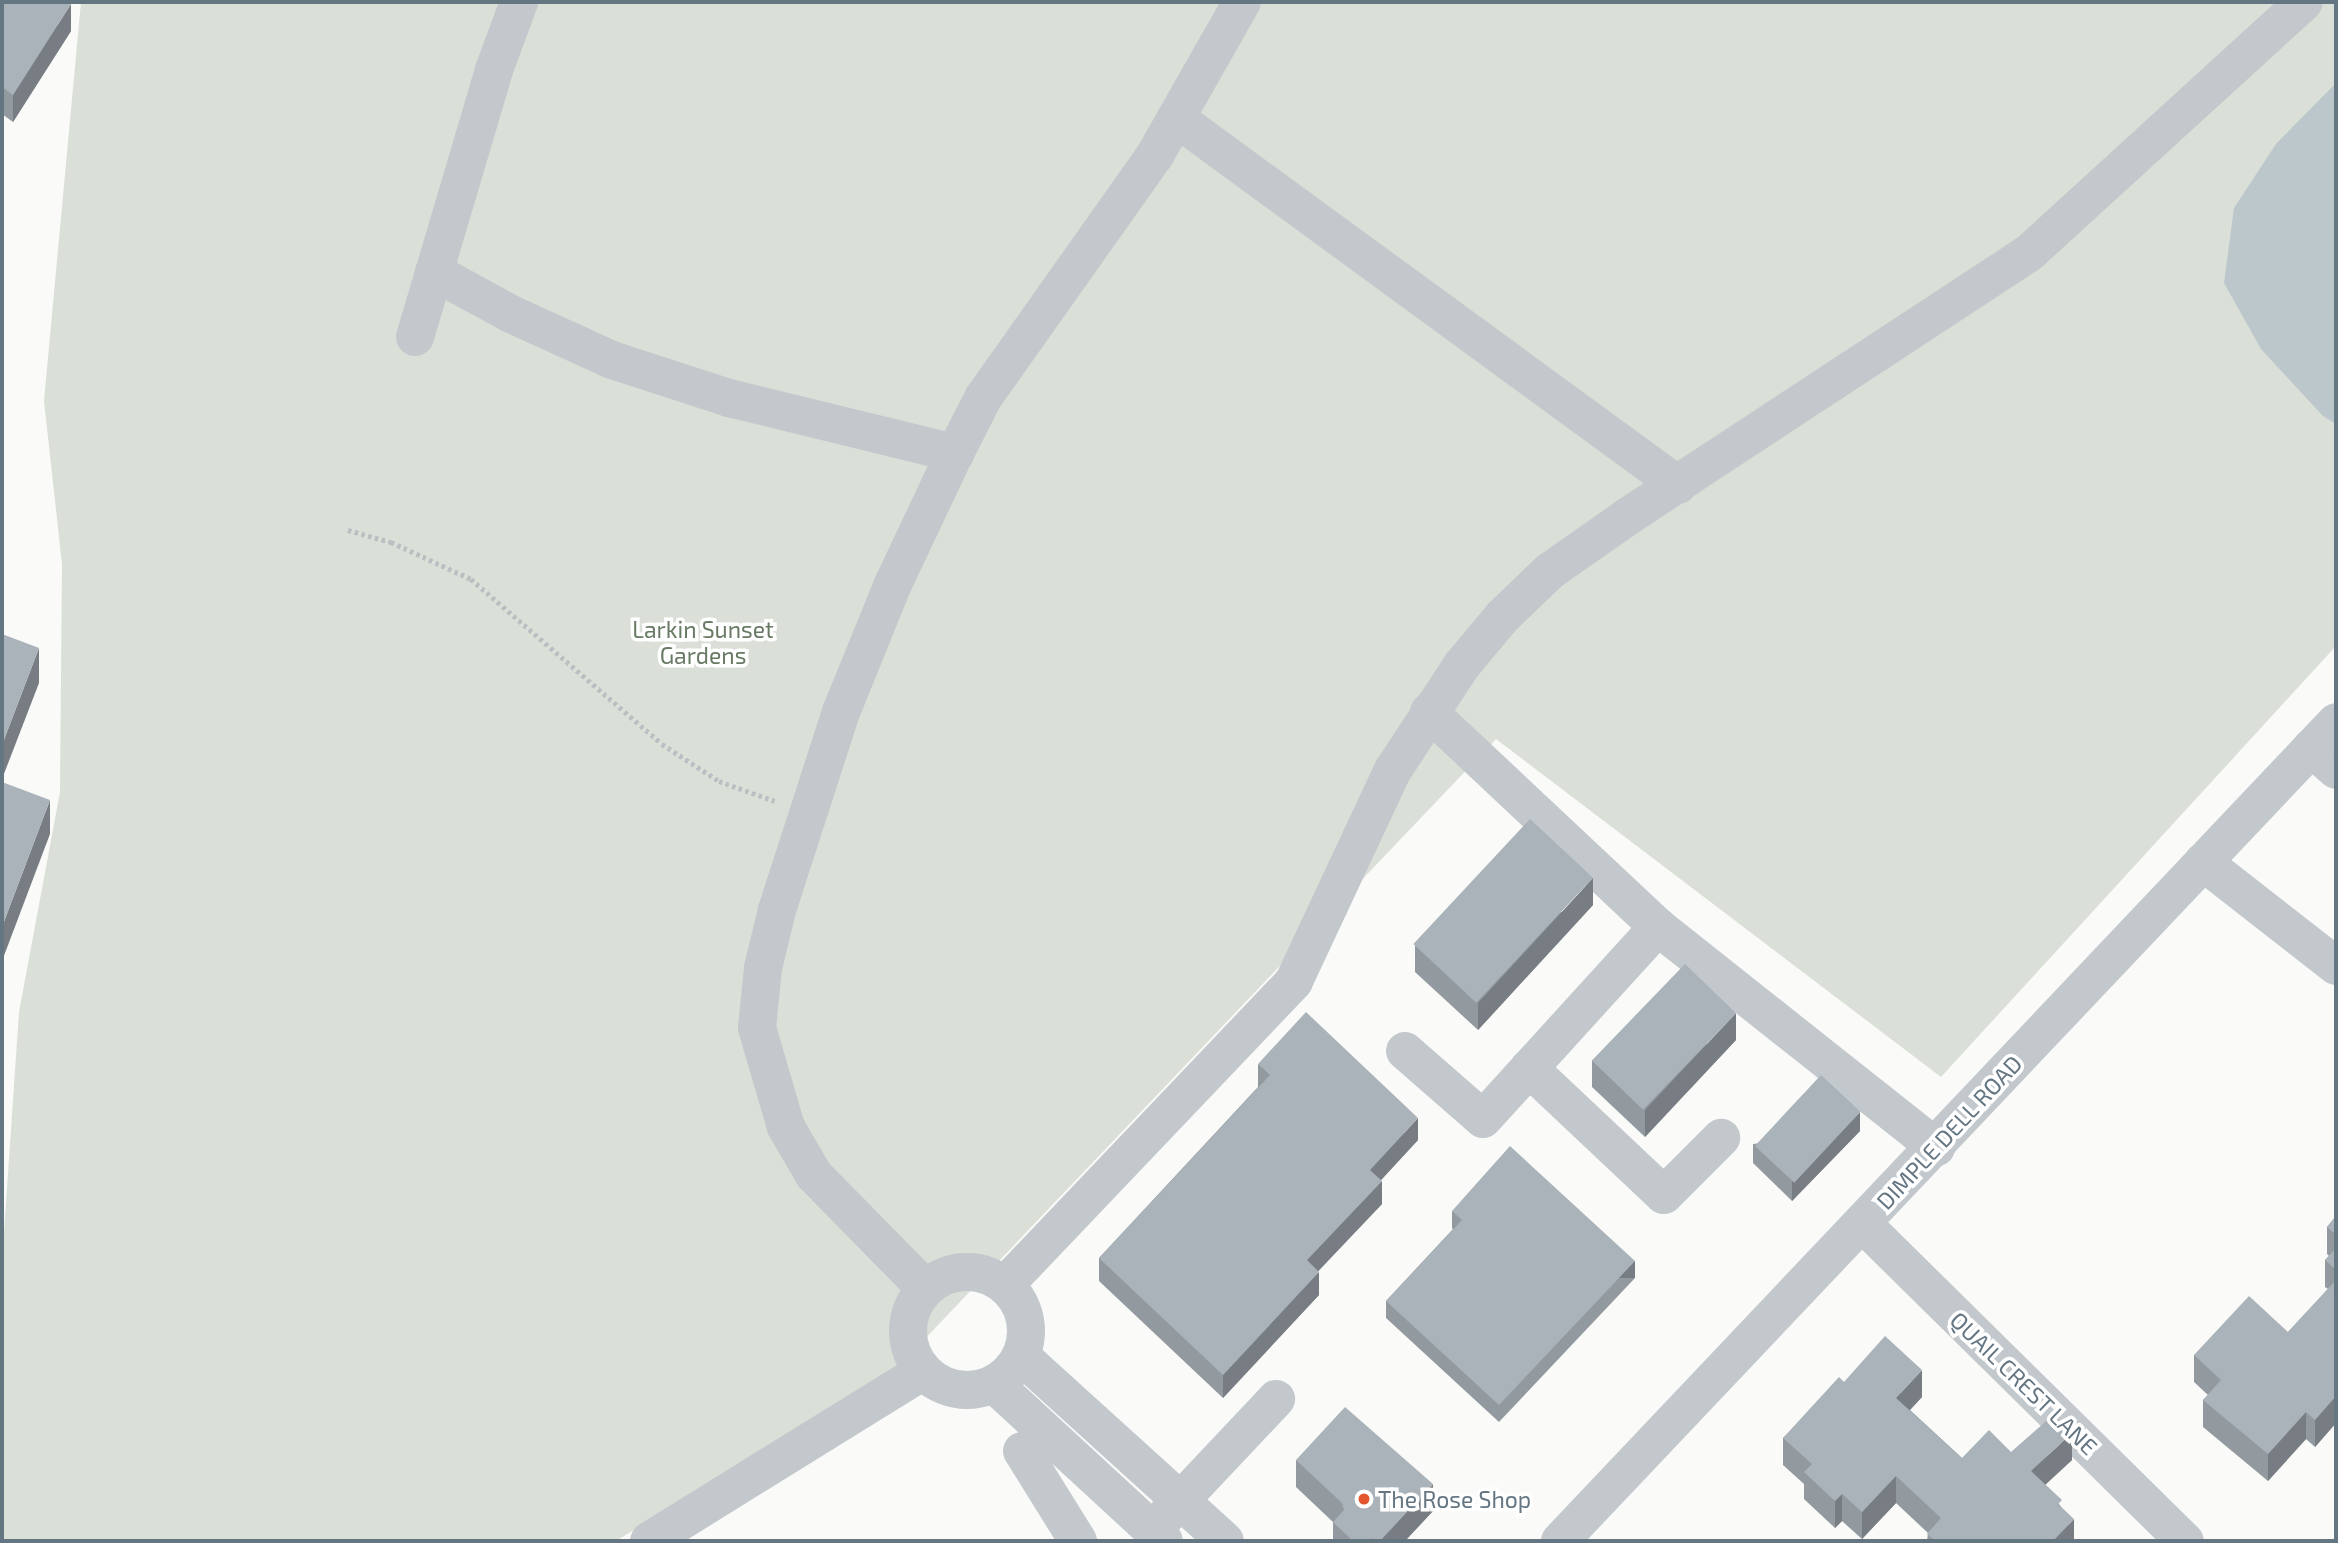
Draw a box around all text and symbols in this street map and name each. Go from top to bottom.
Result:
park label: Larkin Sunset Gardens [632,615,774,669]
street label: DIMPLE DELL ROAD [1870,1049,2028,1215]
street label: QUAIL CREST LANE [1944,1305,2104,1461]
place label: The Rose Shop [1378,1485,1531,1513]
marker: The Rose Shop [1356,1491,1372,1507]

